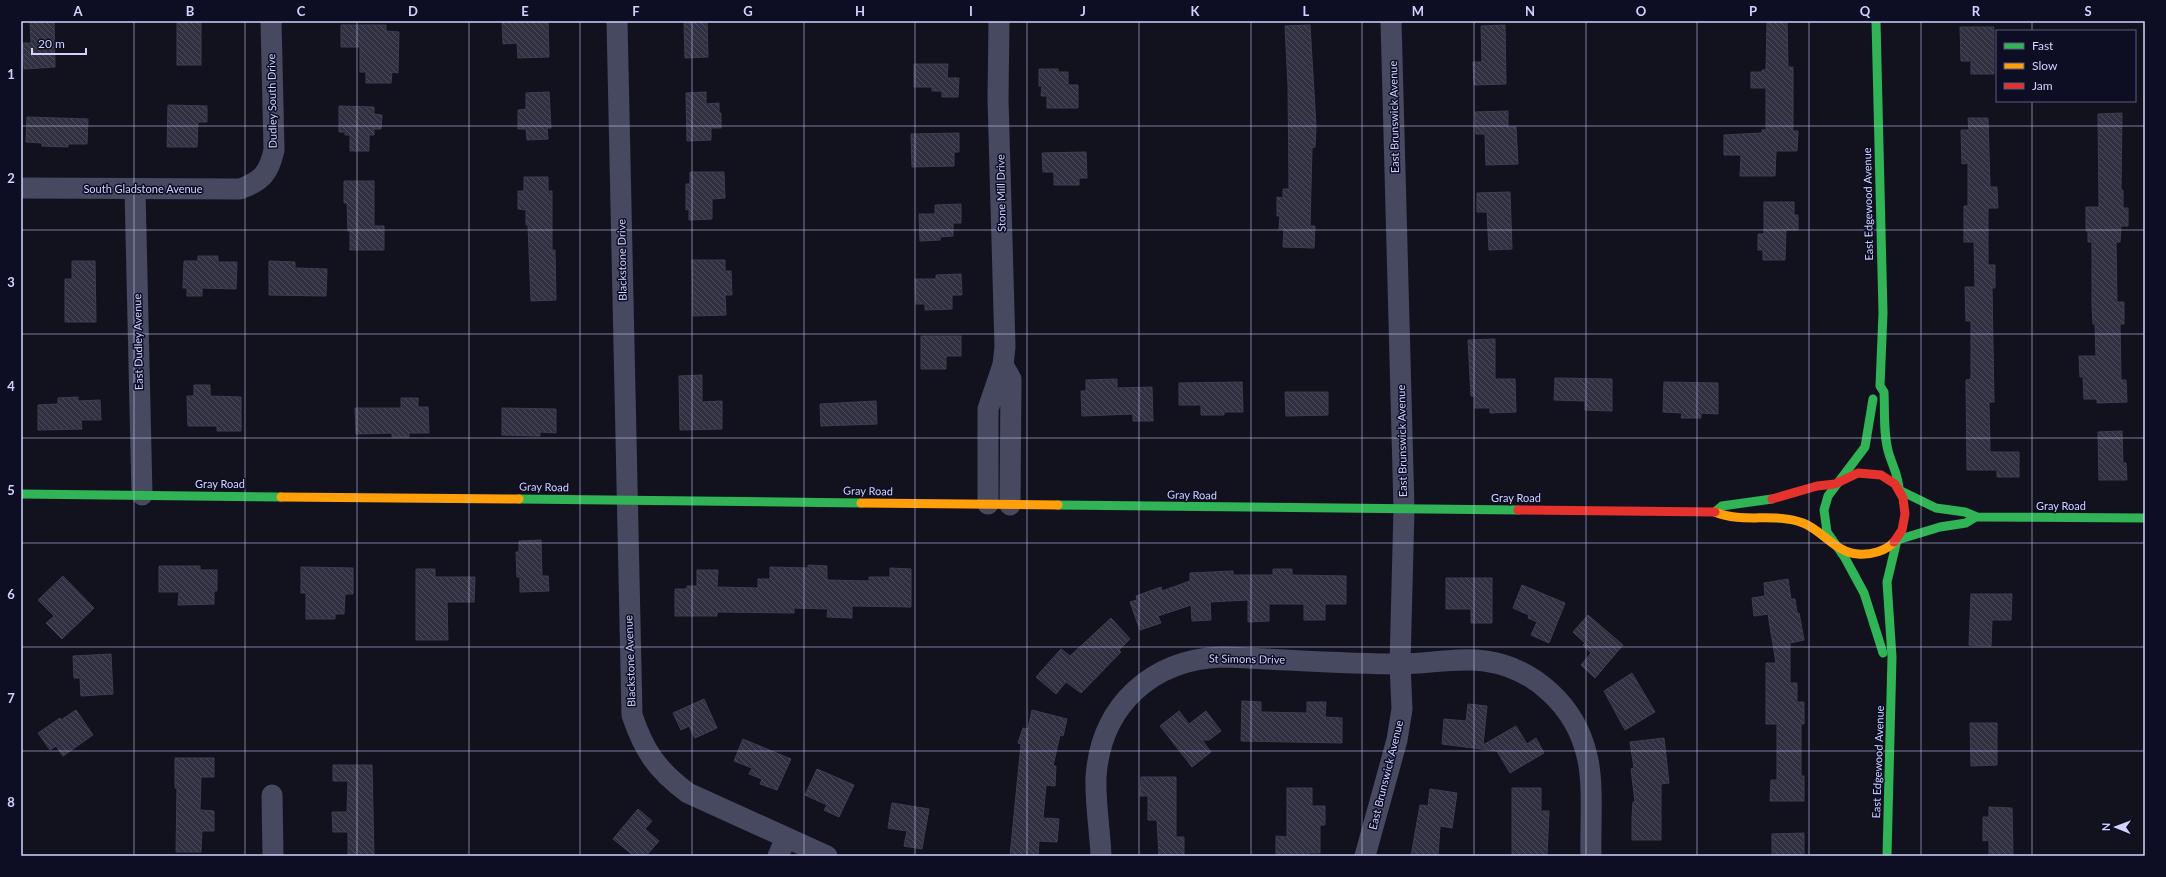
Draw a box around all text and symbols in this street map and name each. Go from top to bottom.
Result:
text: A [72,3,83,19]
text: B [186,3,195,19]
text: C [297,3,306,19]
text: D [408,3,418,19]
text: E [521,3,529,19]
text: F [632,3,640,19]
text: G [743,3,753,19]
text: H [855,3,865,19]
text: I [969,3,973,19]
text: J [1080,3,1086,19]
text: K [1191,3,1201,19]
text: L [1303,3,1310,19]
text: M [1412,3,1424,19]
text: N [1525,3,1535,19]
text: O [1636,3,1647,19]
text: P [1749,3,1757,19]
text: Q [1860,3,1871,19]
text: R [1972,3,1981,19]
text: S [2084,3,2092,19]
scale bar [32,30,86,56]
legend [1996,30,2136,102]
text: 20 m [38,36,65,51]
text: Fast [2032,38,2054,53]
street label: Dudley South Drive [264,53,279,148]
text: Slow [2032,58,2058,73]
street label: East Brunswick Avenue [1386,61,1401,173]
text: 1 [7,66,15,82]
text: Jam [2032,78,2053,93]
street label: East Edgewood Avenue [1860,147,1875,261]
street label: Stone Mill Drive [993,154,1008,232]
text: 2 [7,170,15,186]
street label: South Gladstone Avenue [83,182,203,195]
street label: Blackstone Drive [614,219,629,301]
text: 3 [7,274,15,290]
street label: East Dudley Avenue [130,294,145,390]
text: 4 [7,378,15,394]
street label: East Brunswick Avenue [1394,385,1409,497]
street label: Gray Road [195,477,245,490]
street label: Gray Road [519,480,569,493]
text: 5 [7,482,15,498]
street label: Gray Road [843,484,893,497]
street label: Gray Road [1167,488,1217,501]
street label: Gray Road [1491,491,1541,504]
street label: Gray Road [2036,499,2086,512]
text: 6 [7,586,15,602]
street label: Blackstone Avenue [621,615,638,707]
street label: St Simons Drive [1209,651,1285,666]
text: 7 [7,690,15,706]
street label: East Edgewood Avenue [1869,705,1886,819]
street label: East Brunswick Avenue [1366,719,1405,831]
text: 8 [7,794,15,810]
north arrow [2096,807,2136,847]
text: N [2099,822,2112,831]

